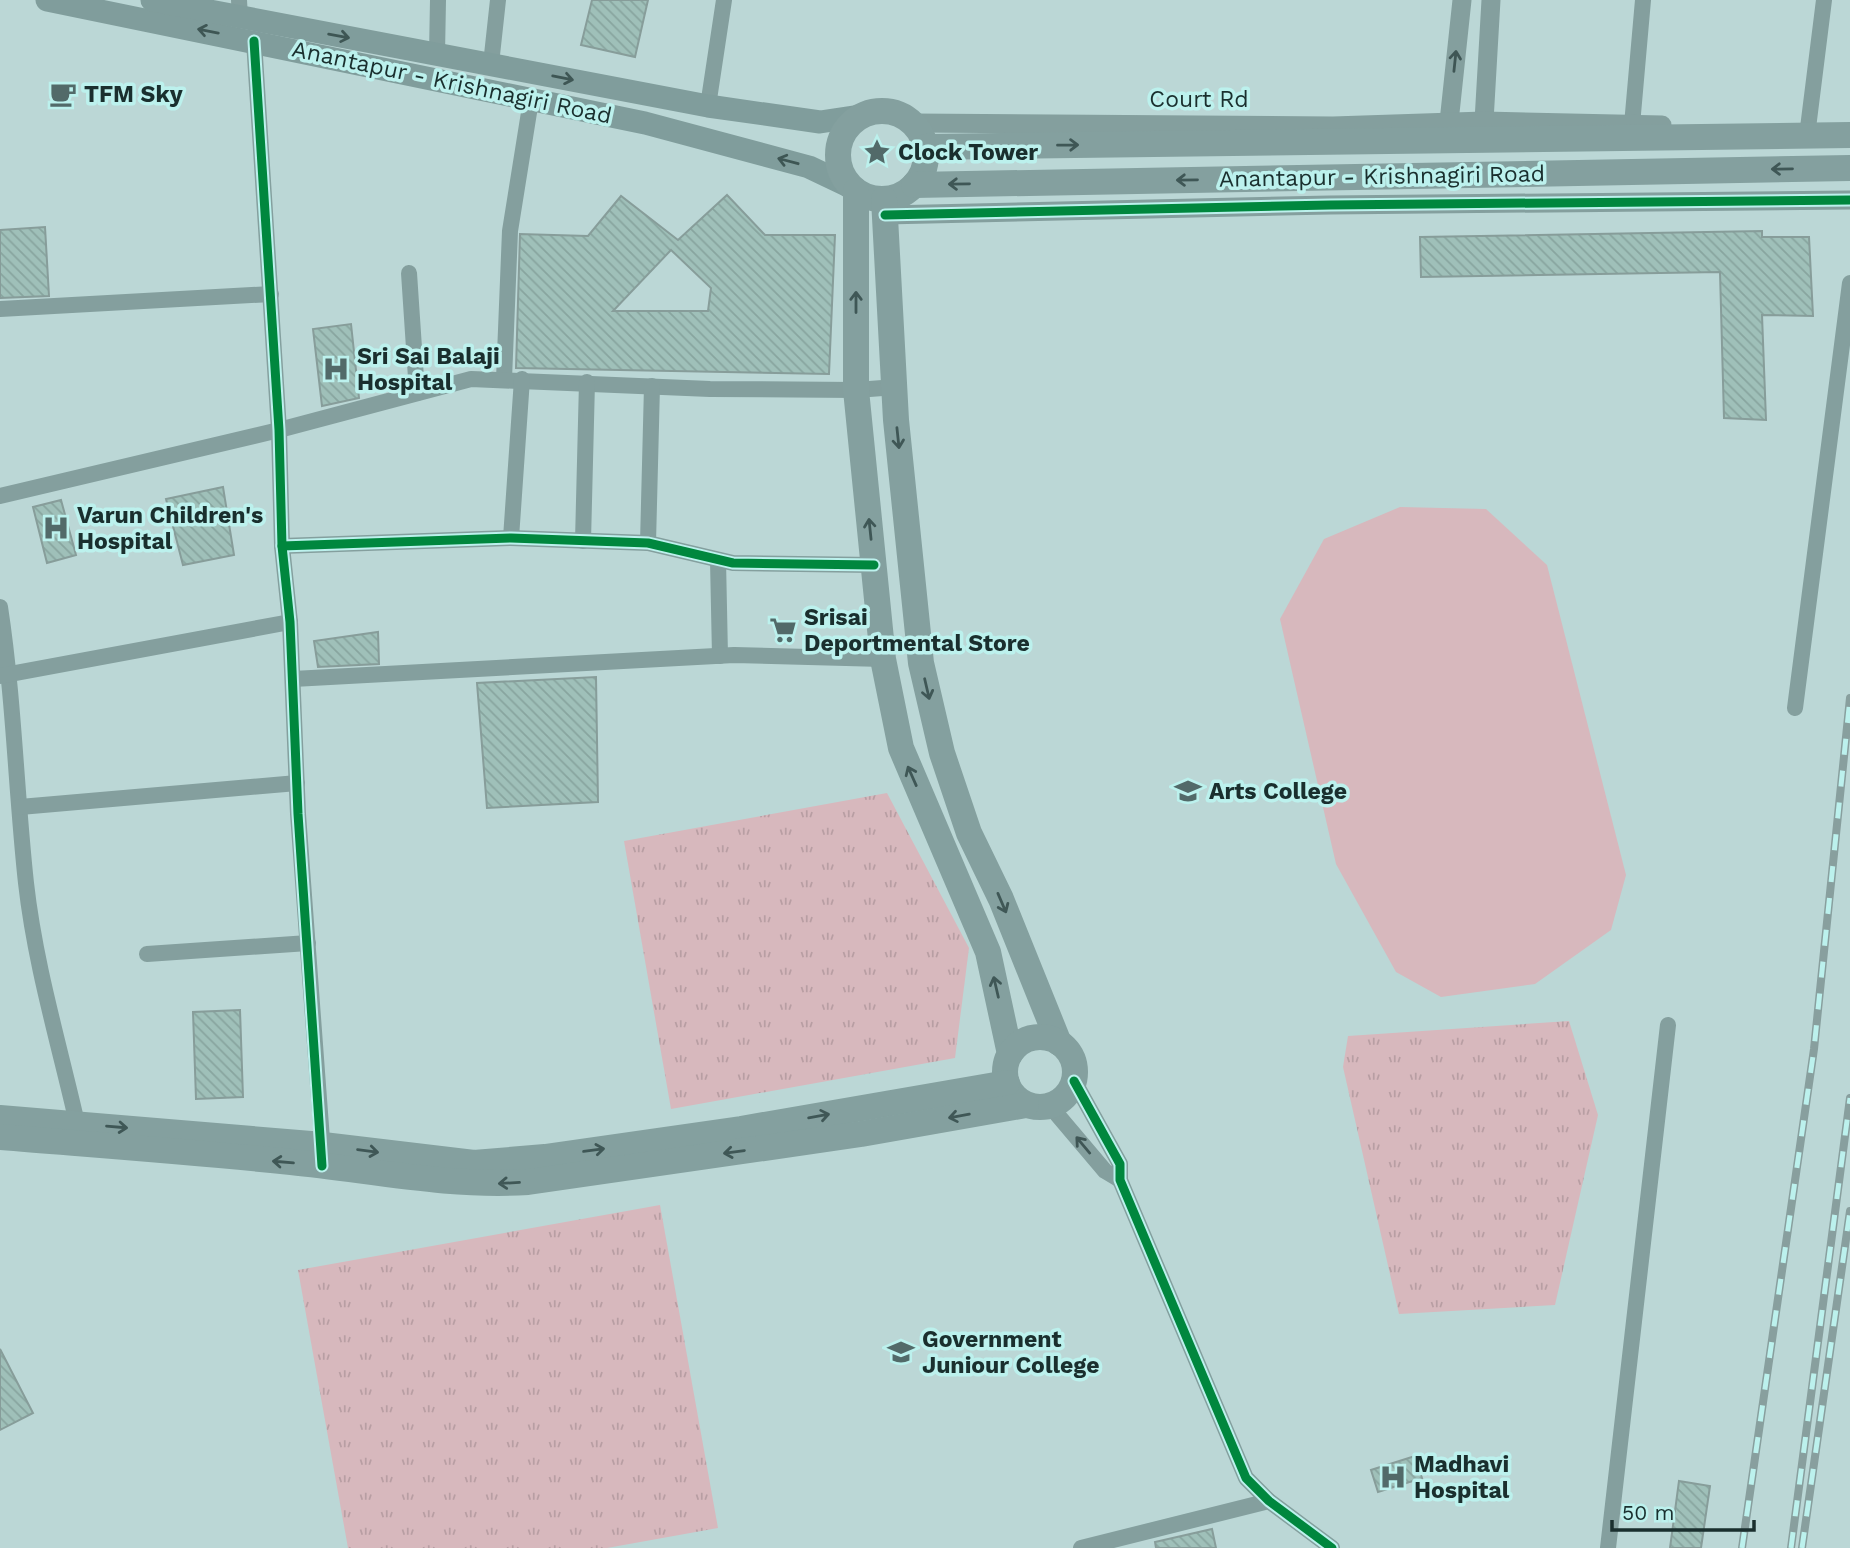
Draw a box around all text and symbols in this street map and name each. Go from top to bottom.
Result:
one-way arrow [197,24,220,38]
one-way arrow [327,30,350,43]
street label: Anantapur - Krishnagiri Road [290,35,614,130]
one-way arrow [1449,50,1462,73]
one-way arrow [551,72,574,85]
cafe icon: TFM Sky [48,79,78,109]
place label: TFM Sky [84,81,183,108]
street label: Court Rd [1149,86,1249,113]
place icon: Clock Tower [862,137,892,167]
place label: Clock Tower [898,139,1038,166]
one-way arrow [1056,139,1079,152]
one-way arrow [777,154,800,167]
street label: Anantapur - Krishnagiri Road [1219,160,1545,193]
one-way arrow [1771,162,1794,175]
one-way arrow [1176,173,1199,187]
one-way arrow [948,178,971,191]
one-way arrow [849,291,863,314]
place label: Sri Sai Balaji Hospital [357,343,500,396]
hospital icon: Sri Sai Balaji Hospital [321,354,351,384]
one-way arrow [892,427,905,449]
place label: Varun Children's Hospital [77,502,263,555]
hospital icon: Varun Children's Hospital [41,513,71,543]
one-way arrow [864,518,877,540]
place label: Srisai Deportmental Store [804,604,1030,657]
supermarket icon: Srisai Deportmental Store [768,615,798,645]
one-way arrow [922,677,935,699]
one-way arrow [905,766,918,787]
school or university icon: Arts College [1173,776,1203,806]
place label: Arts College [1209,778,1347,805]
one-way arrow [996,891,1009,913]
one-way arrow [989,976,1002,999]
one-way arrow [807,1108,829,1122]
one-way arrow [948,1110,971,1124]
one-way arrow [105,1121,128,1134]
one-way arrow [1075,1137,1091,1155]
one-way arrow [582,1143,605,1156]
one-way arrow [356,1145,379,1158]
one-way arrow [723,1146,746,1159]
one-way arrow [272,1155,295,1168]
one-way arrow [498,1177,521,1190]
place label: Government Juniour College [922,1326,1099,1379]
school or university icon: Government Juniour College [886,1337,916,1367]
place label: Madhavi Hospital [1414,1451,1510,1504]
hospital icon: Madhavi Hospital [1378,1462,1408,1492]
scale bar [1612,1488,1754,1532]
text: 50 m [1622,1500,1674,1525]

